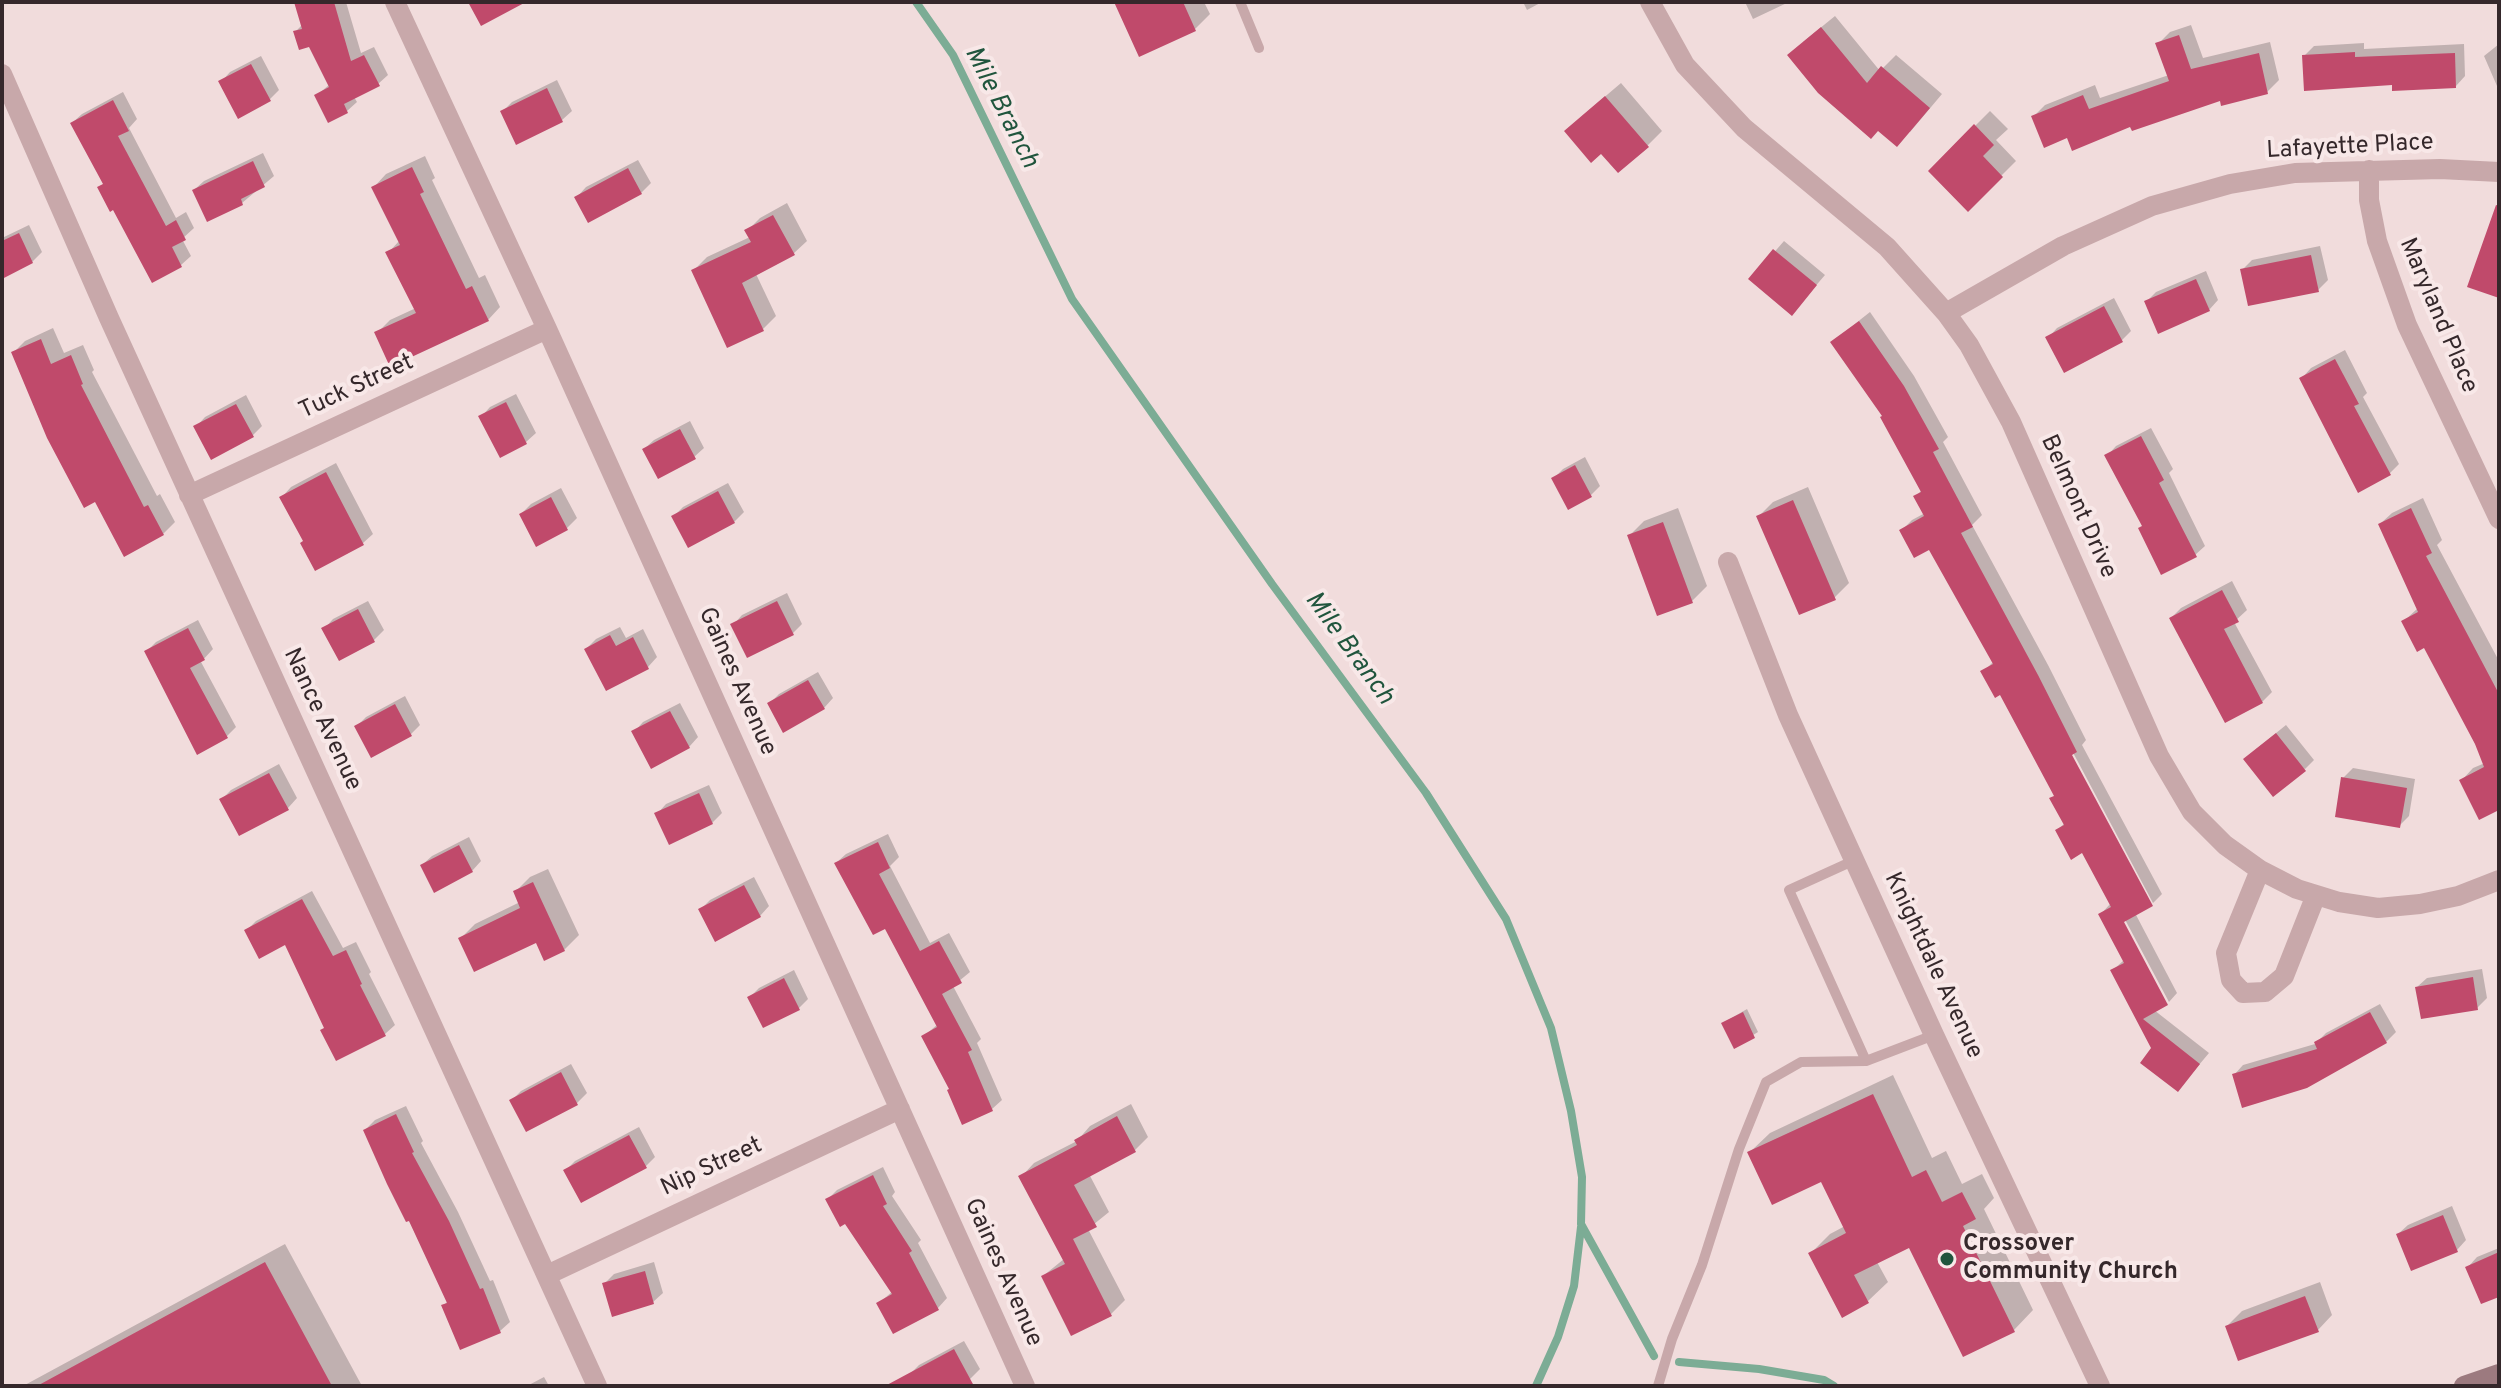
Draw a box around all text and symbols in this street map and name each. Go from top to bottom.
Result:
water label: Mile Branch [956,42,1044,174]
street label: Lafayette Place [2266,129,2434,167]
street label: Maryland Place [2391,234,2483,398]
street label: Tuck Street [295,349,419,427]
street label: Belmont Drive [2033,431,2121,583]
water label: Mile Branch [1296,586,1400,712]
street label: Gaines Avenue [691,604,781,760]
street label: Nance Avenue [275,644,367,796]
street label: Knightdale Avenue [1876,868,1988,1064]
street label: Nip Street [657,1132,767,1204]
street label: Gaines Avenue [957,1195,1047,1351]
place label: Crossover Community Church [1963,1231,2178,1287]
marker: Crossover Community Church [1938,1250,1956,1268]

